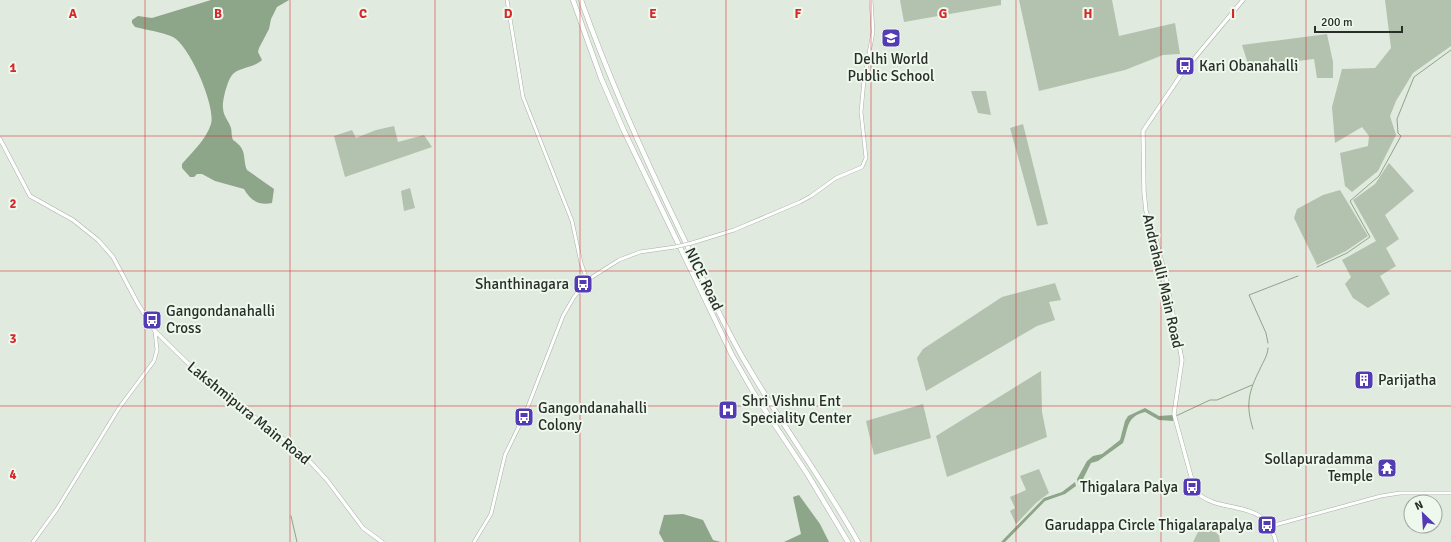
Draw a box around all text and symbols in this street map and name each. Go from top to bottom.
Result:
text: A [69,6,78,22]
text: B [214,6,222,22]
text: C [359,6,367,22]
text: D [504,6,513,22]
text: E [649,6,657,22]
text: F [795,6,802,22]
text: G [939,6,947,22]
text: H [1084,6,1092,22]
text: I [1231,6,1235,22]
scale bar [1315,8,1402,34]
text: 200 m [1321,15,1353,30]
school or university icon: Delhi World Public School [880,27,902,49]
place label: Delhi World Public School [848,50,934,85]
bus stop icon: Kari Obanahalli [1174,55,1196,77]
place label: Kari Obanahalli [1199,57,1298,75]
text: 1 [9,60,17,76]
text: 2 [9,196,17,212]
street label: Andrahalli Main Road [1139,212,1187,350]
street label: NICE Road [681,245,727,313]
bus stop icon: Shanthinagara [572,273,594,295]
place label: Shanthinagara [475,275,569,293]
place label: Gangondanahalli Cross [166,302,275,337]
bus stop icon: Gangondanahalli Cross [141,309,163,331]
text: 3 [9,331,17,347]
street label: Lakshmipura Main Road [184,358,314,468]
building icon: Parijatha [1353,369,1375,391]
place label: Parijatha [1378,371,1436,389]
place label: Shri Vishnu Ent Speciality Center [742,392,852,427]
place label: Gangondanahalli Colony [538,399,647,434]
hospital icon: Shri Vishnu Ent Speciality Center [717,399,739,421]
bus stop icon: Gangondanahalli Colony [513,406,535,428]
place label: Sollapuradamma Temple [1264,450,1373,485]
temple icon: Sollapuradamma Temple [1376,457,1398,479]
text: 4 [9,467,17,483]
bus stop icon: Thigalara Palya [1181,476,1203,498]
place label: Thigalara Palya [1080,478,1178,496]
north arrow [1403,494,1443,534]
text: N [1413,498,1425,513]
bus stop icon: Garudappa Circle Thigalarapalya [1256,514,1278,536]
place label: Garudappa Circle Thigalarapalya [1045,516,1253,534]

